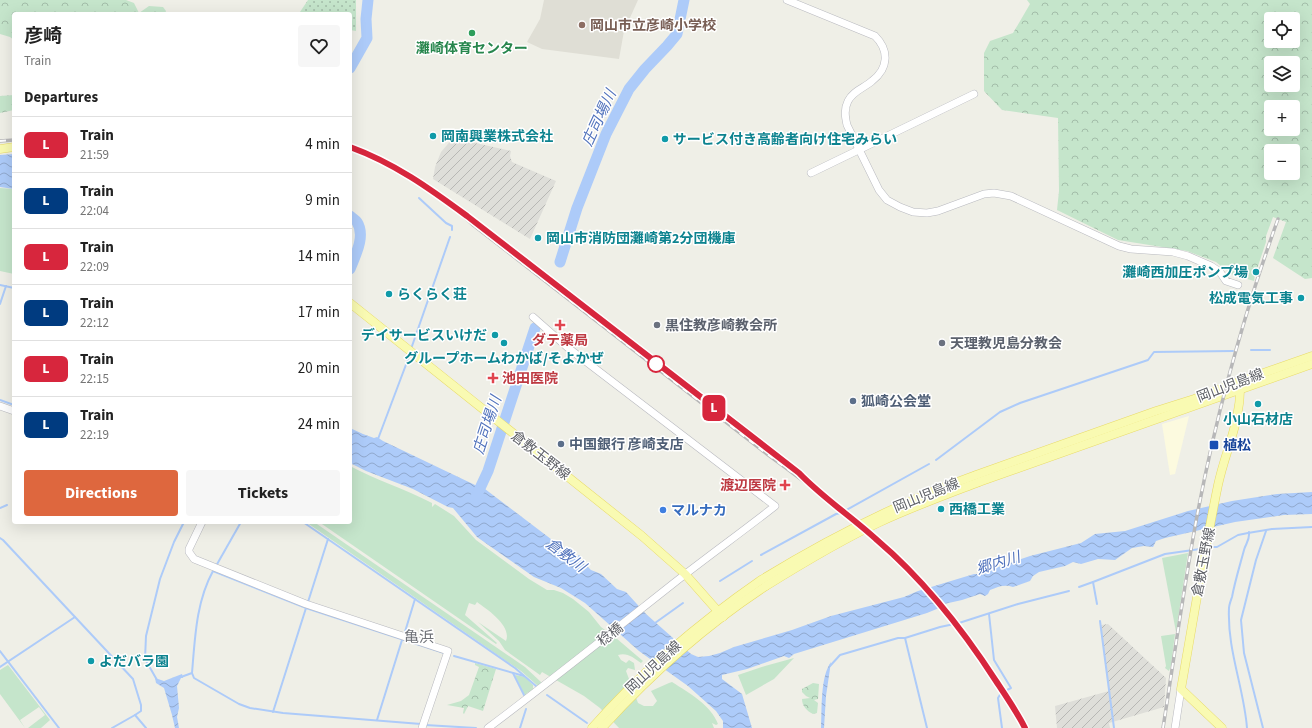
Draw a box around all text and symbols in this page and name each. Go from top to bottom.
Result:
map controls [1264,12,1300,180]
button: locate [1264,12,1300,48]
place label: 岡山市立彦崎小学校 [590,16,716,36]
marker: 岡山市立彦崎小学校 [577,20,587,30]
text: 彦崎 [24,23,62,50]
button: heart [298,25,340,67]
marker: 灘崎体育センター [467,28,477,38]
place label: 灘崎体育センター [416,39,528,59]
text: Train [24,52,51,70]
button: layers [1264,56,1300,92]
water label: 庄司場川 [577,85,622,150]
text: Departures [24,87,98,108]
button: + [1264,100,1300,136]
text: Train [80,125,114,146]
place label: 岡南興業株式会社 [441,127,553,147]
place label: サービス付き高齢者向け住宅みらい [673,130,897,150]
marker: 岡南興業株式会社 [428,131,438,141]
text: 4 min [305,134,340,155]
marker: サービス付き高齢者向け住宅みらい [660,134,670,144]
text: L [42,135,50,155]
button: − [1264,144,1300,180]
text: 21:59 [80,146,109,164]
text: Train [80,181,114,202]
text: 9 min [305,190,340,211]
text: L [42,191,50,211]
text: 22:04 [80,202,109,220]
place label: 岡山市消防団灘崎第2分団機庫 [546,229,735,249]
marker: 岡山市消防団灘崎第2分団機庫 [533,233,543,243]
text: Train [80,237,114,258]
text: 14 min [298,246,340,267]
text: L [42,247,50,267]
text: 22:09 [80,258,109,276]
place label: 灘崎西加圧ポンプ場 [1122,263,1248,283]
marker: 灘崎西加圧ポンプ場 [1251,267,1261,277]
place label: らくらく荘 [397,285,467,305]
marker: らくらく荘 [384,289,394,299]
place label: 松成電気工事 [1209,289,1293,309]
text: Train [80,293,114,314]
marker: 松成電気工事 [1296,293,1306,303]
text: 17 min [298,302,340,323]
text: L [42,303,50,323]
text: 22:12 [80,314,109,332]
place label: 黒住教彦崎教会所 [665,316,777,336]
marker: ダテ薬局 [555,320,565,330]
marker: 黒住教彦崎教会所 [652,320,662,330]
place label: デイサービスいけだ [361,326,487,346]
marker: デイサービスいけだ [490,330,500,340]
place label: ダテ薬局 [532,331,588,351]
place label: 天理教児島分教会 [950,334,1062,354]
marker: グループホームわかば/そよかぜ [499,338,509,348]
marker: 天理教児島分教会 [937,338,947,348]
text: Train [80,349,114,370]
place label: グループホームわかば/そよかぜ [404,349,604,369]
unlabelled marker [647,355,665,373]
text: 20 min [298,358,340,379]
text: L [42,359,50,379]
street label: 岡山児島線 [1194,364,1267,408]
place label: 池田医院 [502,369,558,389]
text: 22:15 [80,370,109,388]
marker: 池田医院 [487,372,499,384]
water label: 庄司場川 [468,391,507,457]
place label: 狐崎公会堂 [861,392,931,412]
line badge: L [701,395,727,421]
marker: 狐崎公会堂 [848,396,858,406]
text: L [710,398,718,418]
marker: 小山石材店 [1253,399,1263,409]
text: Train [80,405,114,426]
place label: 小山石材店 [1223,410,1293,430]
text: 24 min [298,414,340,435]
text: L [42,415,50,435]
text: 22:19 [80,426,109,444]
street label: 倉敷玉野線 [507,426,574,485]
place label: 中国銀行 彦崎支店 [569,435,684,455]
place label: 植松 [1223,436,1251,456]
marker: 中国銀行 彦崎支店 [556,439,566,449]
marker: 植松 [1208,439,1220,451]
button: Directions [24,470,178,516]
button: Tickets [186,470,340,516]
street label: 岡山児島線 [890,474,963,518]
place label: 渡辺医院 [720,476,776,496]
marker: 渡辺医院 [779,479,791,491]
place label: 西橋工業 [949,500,1005,520]
place label: マルナカ [671,501,727,521]
marker: 西橋工業 [936,504,946,514]
marker: マルナカ [658,505,668,515]
street label: 倉敷玉野線 [1187,526,1220,598]
water label: 倉敷川 [541,533,592,579]
water label: 郷内川 [974,546,1025,580]
street label: 稔橋 [593,618,628,651]
district label: 亀浜 [404,627,434,648]
street label: 岡山児島線 [621,637,686,699]
place label: よだバラ園 [99,652,169,672]
marker: よだバラ園 [86,656,96,666]

